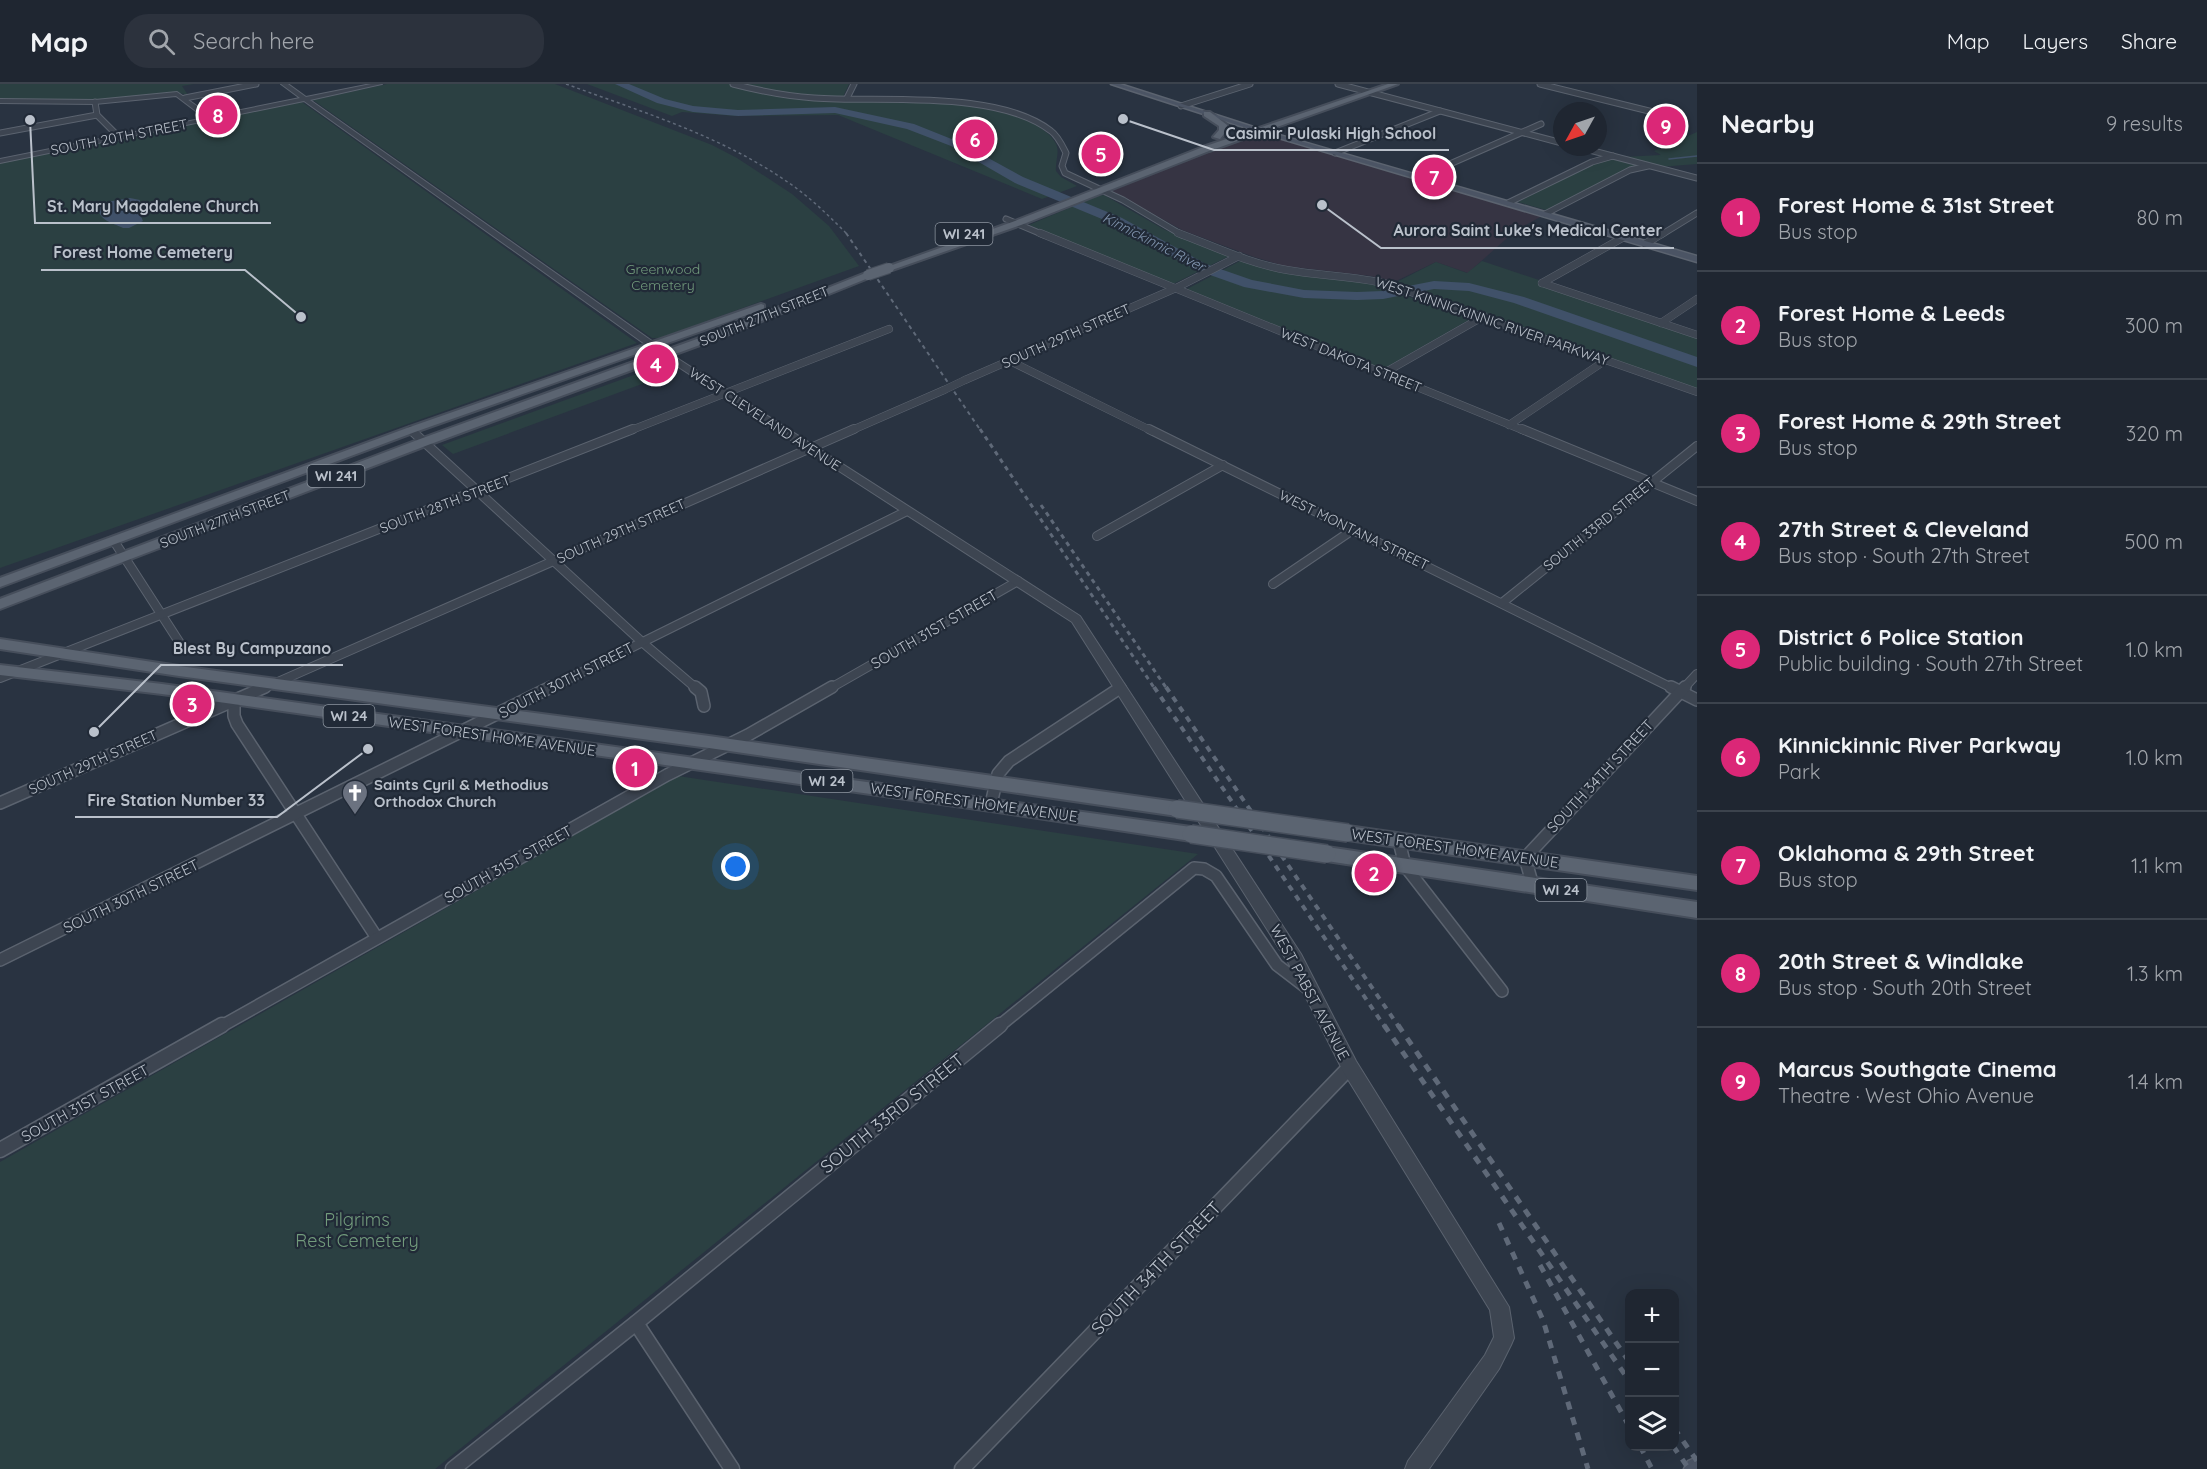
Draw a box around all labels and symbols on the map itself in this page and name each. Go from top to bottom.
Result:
pin: 8 [198,93,238,138]
north arrow [1553,102,1607,156]
pin: 9 [1646,104,1686,148]
street label: SOUTH 20TH STREET [49,115,189,159]
pin: 6 [956,116,994,162]
callout: Casimir Pulaski High School [1214,116,1449,150]
text: Casimir Pulaski High School [1226,123,1436,143]
pin: 5 [1082,132,1120,176]
pin: 7 [1414,154,1454,200]
callout: St. Mary Magdalene Church [35,189,271,223]
text: St. Mary Magdalene Church [47,196,259,216]
water label: Kinnickinnic River [1100,208,1210,276]
callout: Aurora Saint Luke's Medical Center [1381,214,1674,248]
text: Aurora Saint Luke's Medical Center [1394,220,1662,240]
road number: WI 241 [936,223,992,245]
callout: Forest Home Cemetery [41,236,245,270]
text: Forest Home Cemetery [53,242,233,262]
park label: Greenwood Cemetery [626,260,700,294]
street label: WEST KINNICKINNIC RIVER PARKWAY [1373,272,1611,370]
street label: SOUTH 27TH STREET [697,282,831,350]
street label: SOUTH 29TH STREET [999,300,1133,372]
street label: WEST DAKOTA STREET [1278,323,1424,397]
pin: 4 [636,342,676,386]
street label: WEST CLEVELAND AVENUE [686,363,844,475]
road number: WI 241 [308,465,364,487]
street label: SOUTH 28TH STREET [377,471,513,537]
street label: SOUTH 33RD STREET [1539,473,1659,575]
street label: SOUTH 27TH STREET [157,486,293,552]
street label: WEST MONTANA STREET [1276,486,1432,574]
street label: SOUTH 29TH STREET [554,495,688,567]
street label: SOUTH 31ST STREET [867,585,1001,673]
callout: Blest By Campuzano [161,631,343,665]
text: Blest By Campuzano [173,638,331,658]
street label: SOUTH 30TH STREET [495,638,637,722]
pin: 3 [172,682,212,726]
road number: WI 24 [324,705,374,727]
street label: WEST FOREST HOME AVENUE [387,712,597,760]
street label: SOUTH 34TH STREET [1543,715,1657,837]
street label: SOUTH 29TH STREET [26,726,160,798]
pin: 1 [616,746,654,790]
road number: WI 24 [802,770,852,792]
place label: Saints Cyril & Methodius Orthodox Church [374,775,548,811]
church icon: Saints Cyril & Methodius Orthodox Church [340,778,370,816]
street label: WEST FOREST HOME AVENUE [869,778,1079,826]
callout: Fire Station Number 33 [75,783,277,817]
text: Fire Station Number 33 [87,790,265,810]
street label: SOUTH 31ST STREET [441,821,575,907]
street label: WEST FOREST HOME AVENUE [1350,824,1560,872]
pin: 2 [1354,850,1394,896]
your location [721,852,750,881]
street label: SOUTH 30TH STREET [60,855,202,937]
road number: WI 24 [1536,879,1586,901]
street label: WEST PABST AVENUE [1266,921,1354,1063]
street label: SOUTH 33RD STREET [815,1048,969,1178]
street label: SOUTH 31ST STREET [18,1060,152,1146]
street label: SOUTH 34TH STREET [1086,1196,1226,1340]
park label: Pilgrims Rest Cemetery [295,1208,419,1252]

